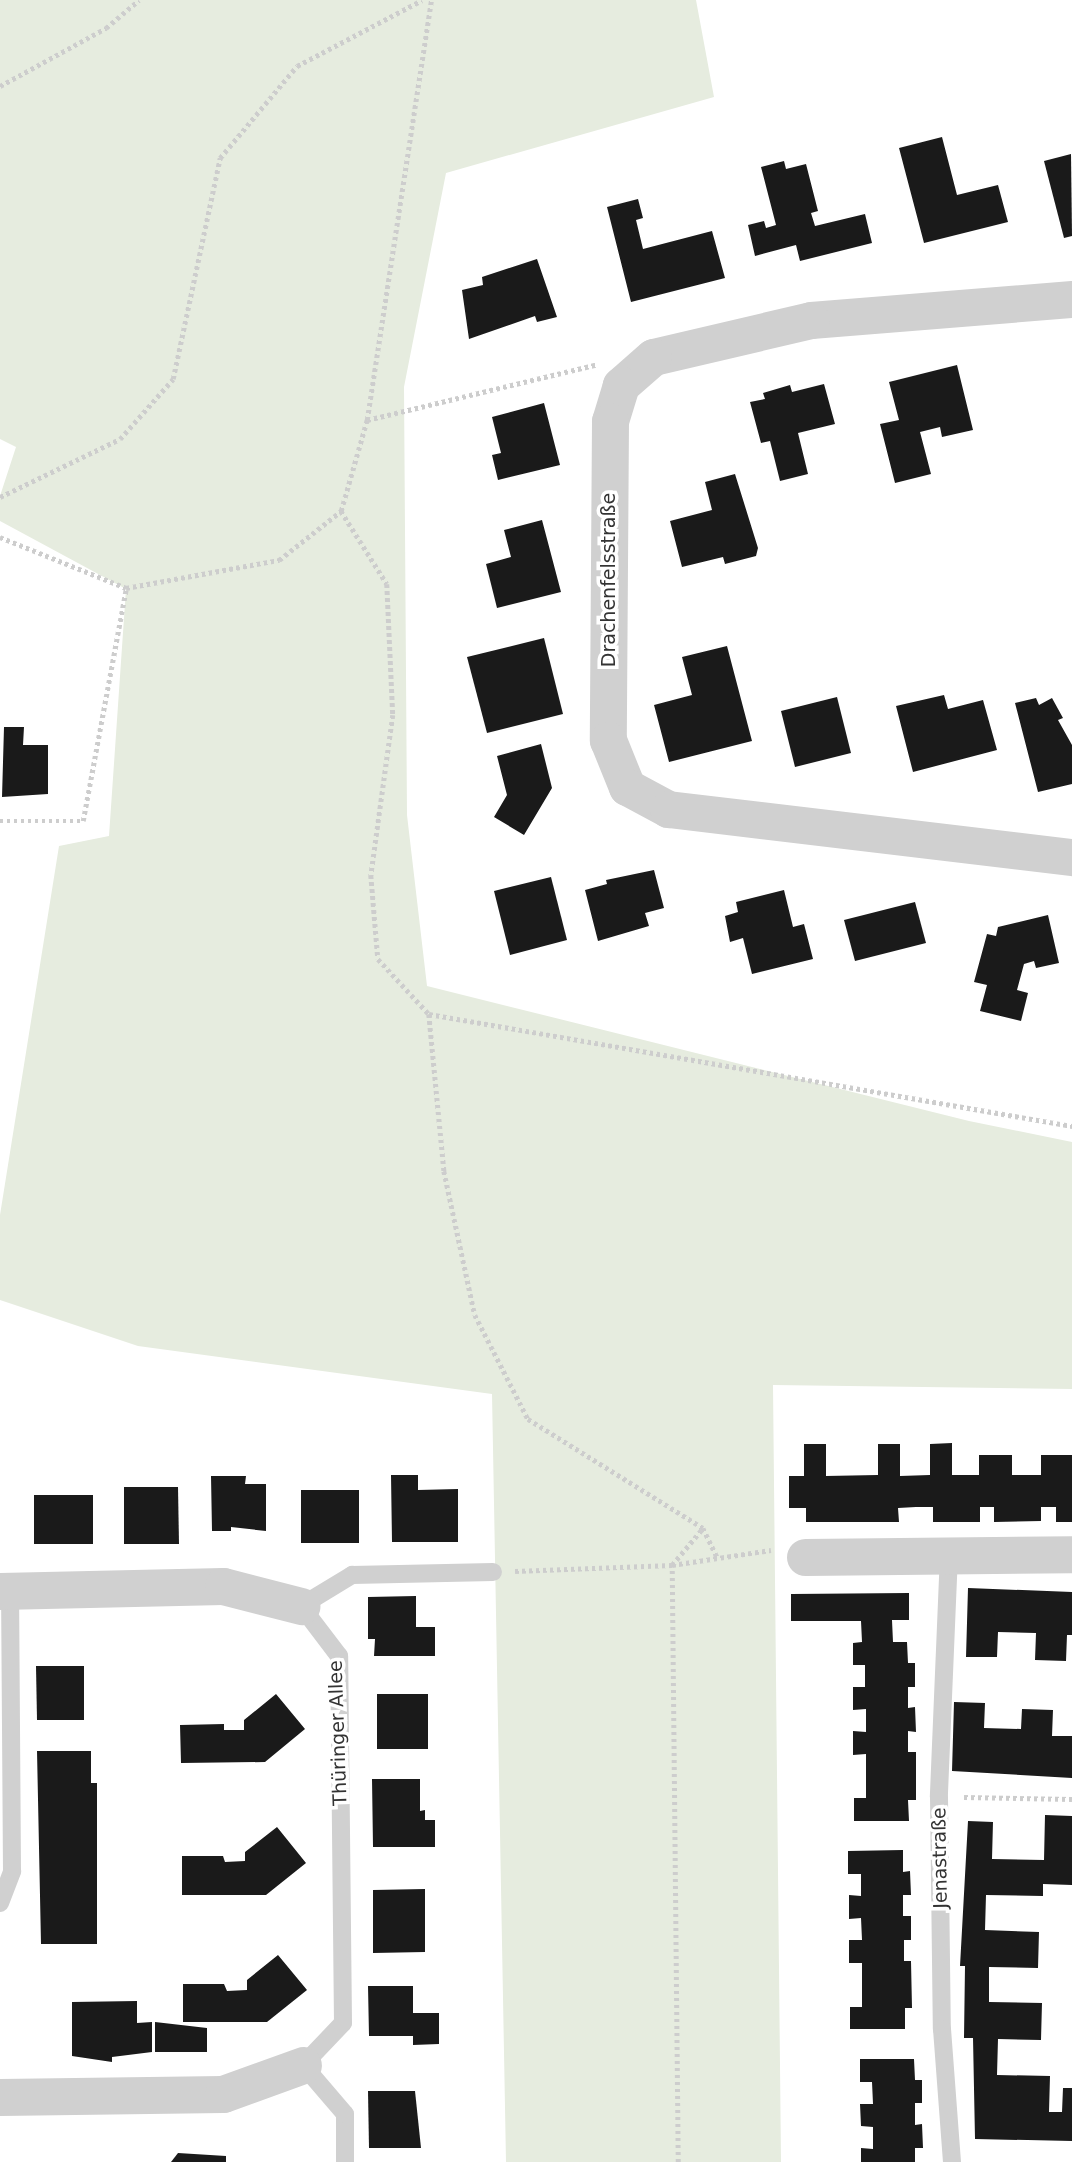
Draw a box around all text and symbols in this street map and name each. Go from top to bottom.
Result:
street label: Drachenfelsstraße [598,493,620,667]
street label: Thüringer Allee [324,1660,352,1806]
street label: Jenastraße [928,1807,952,1909]

